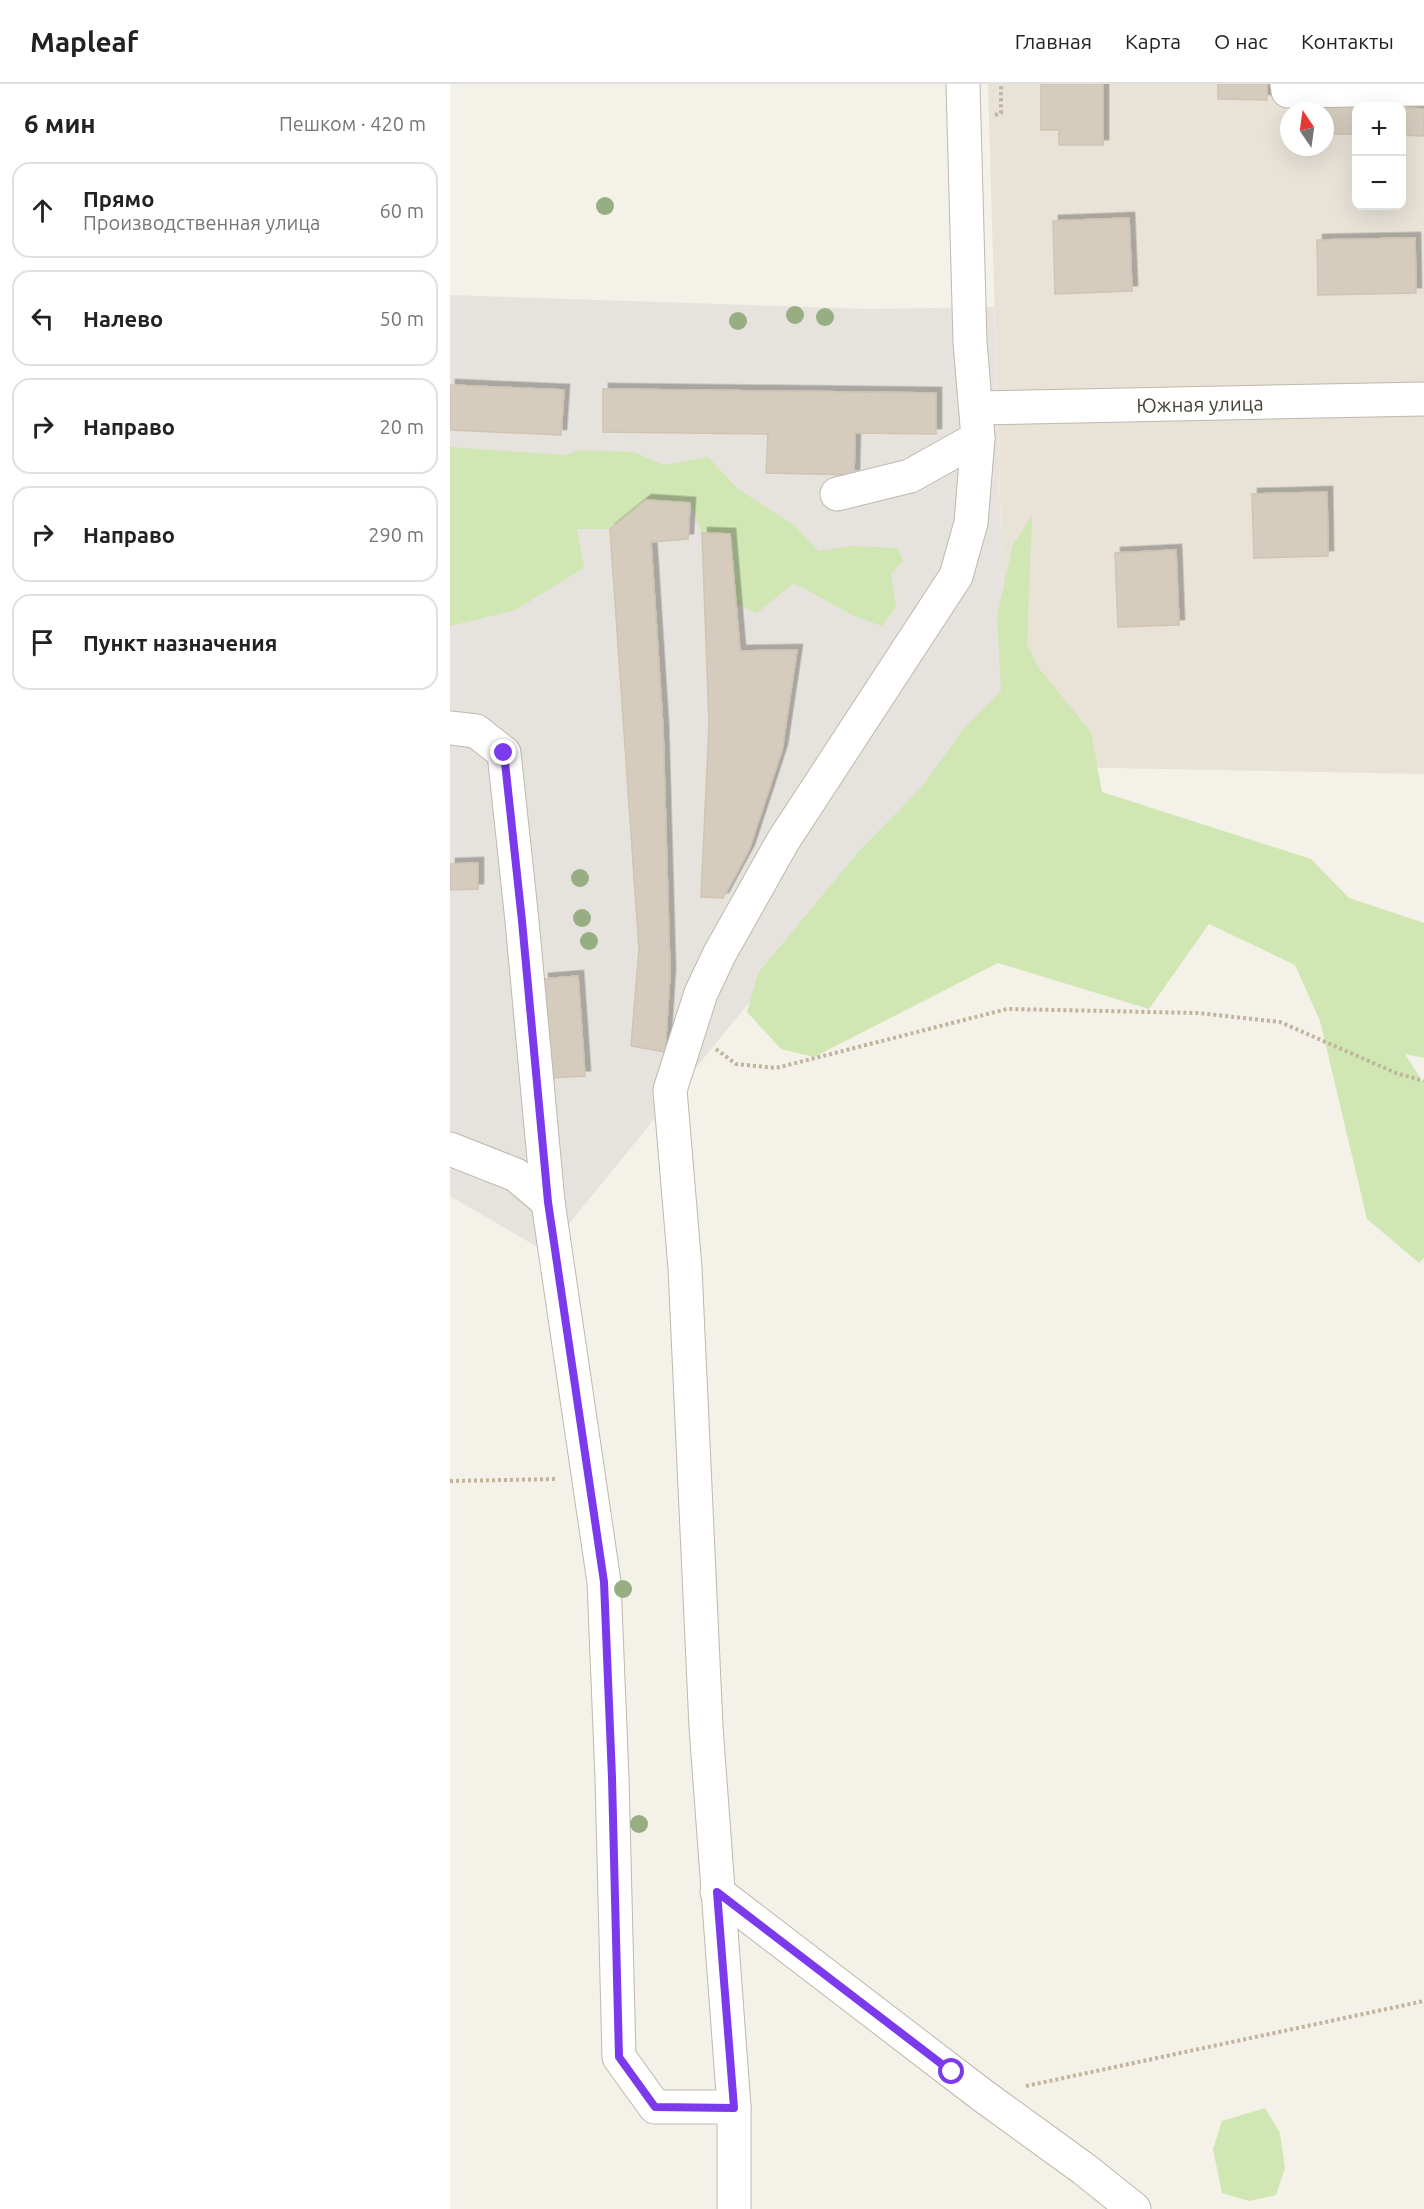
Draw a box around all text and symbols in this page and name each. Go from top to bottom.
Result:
text: Mapleaf [30,26,138,57]
text: Главная [1015,29,1092,53]
text: Карта [1125,29,1181,53]
text: О нас [1214,29,1268,53]
text: Контакты [1301,29,1394,53]
north arrow [1280,102,1334,156]
map controls [1352,102,1406,210]
button: + [1352,102,1406,156]
text: 6 мин [24,109,96,138]
text: Пешком · 420 m [279,112,426,135]
button: − [1352,156,1406,210]
text: Прямо [83,186,154,211]
icon: ahead [26,194,59,227]
text: 60 m [380,199,424,222]
text: Производственная улица [83,211,320,234]
icon: left [26,302,59,335]
text: Налево [83,306,163,331]
text: 50 m [380,307,424,330]
street label: Южная улица [1136,391,1264,416]
icon: right [26,410,59,443]
text: Направо [83,414,175,439]
text: 20 m [380,415,424,438]
icon: right [26,518,59,551]
text: Направо [83,522,175,547]
text: 290 m [368,523,424,546]
icon: arrive [26,626,59,659]
text: Пункт назначения [83,630,277,655]
route end [490,739,516,765]
route start [938,2058,964,2084]

